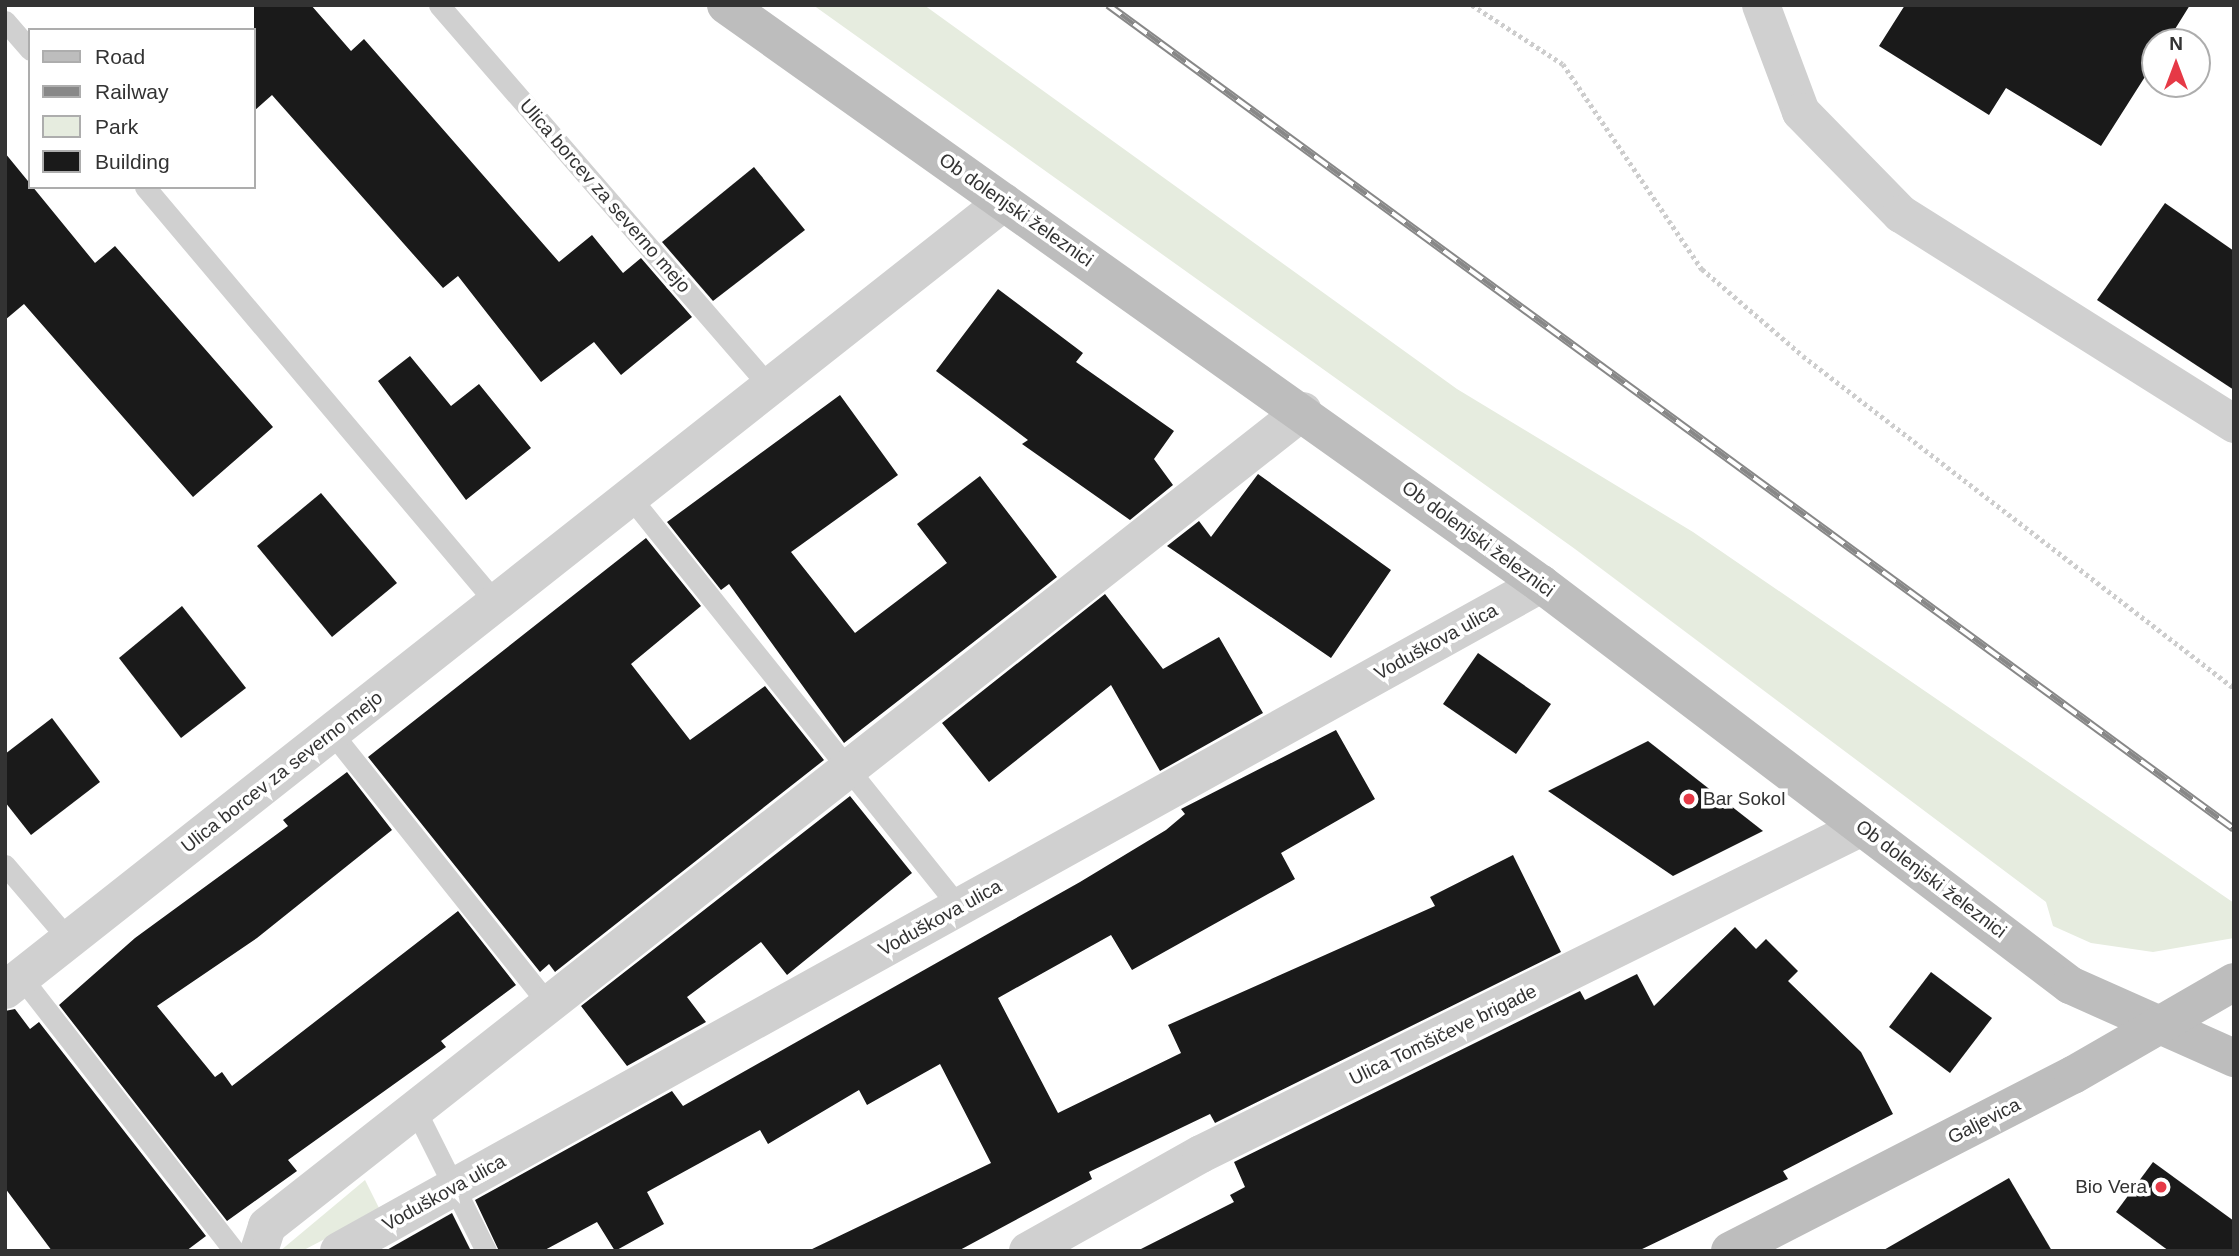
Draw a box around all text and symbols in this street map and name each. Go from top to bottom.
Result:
legend [28,28,256,189]
north arrow [2141,28,2211,98]
text: N [2169,33,2183,54]
text: Road [95,45,145,68]
text: Railway [95,80,169,103]
street label: Ulica borcev za severno mejo [515,94,695,298]
text: Park [95,115,138,138]
street label: Ob dolenjski železnici [935,148,1097,272]
text: Building [95,150,170,173]
street label: Ob dolenjski železnici [1397,476,1559,602]
street label: Voduškova ulica [1370,599,1502,685]
street label: Ulica borcev za severno mejo [177,686,387,858]
place label: Bar Sokol [1703,788,1785,810]
marker: Bar Sokol [1681,791,1697,807]
street label: Ob dolenjski železnici [1851,815,2011,943]
street label: Voduškova ulica [874,875,1006,961]
street label: Ulica Tomšičeve brigade [1345,980,1541,1090]
street label: Galjevica [1944,1093,2024,1149]
street label: Voduškova ulica [378,1150,510,1236]
place label: Bio Vera [2075,1176,2147,1198]
marker: Bio Vera [2153,1179,2169,1195]

